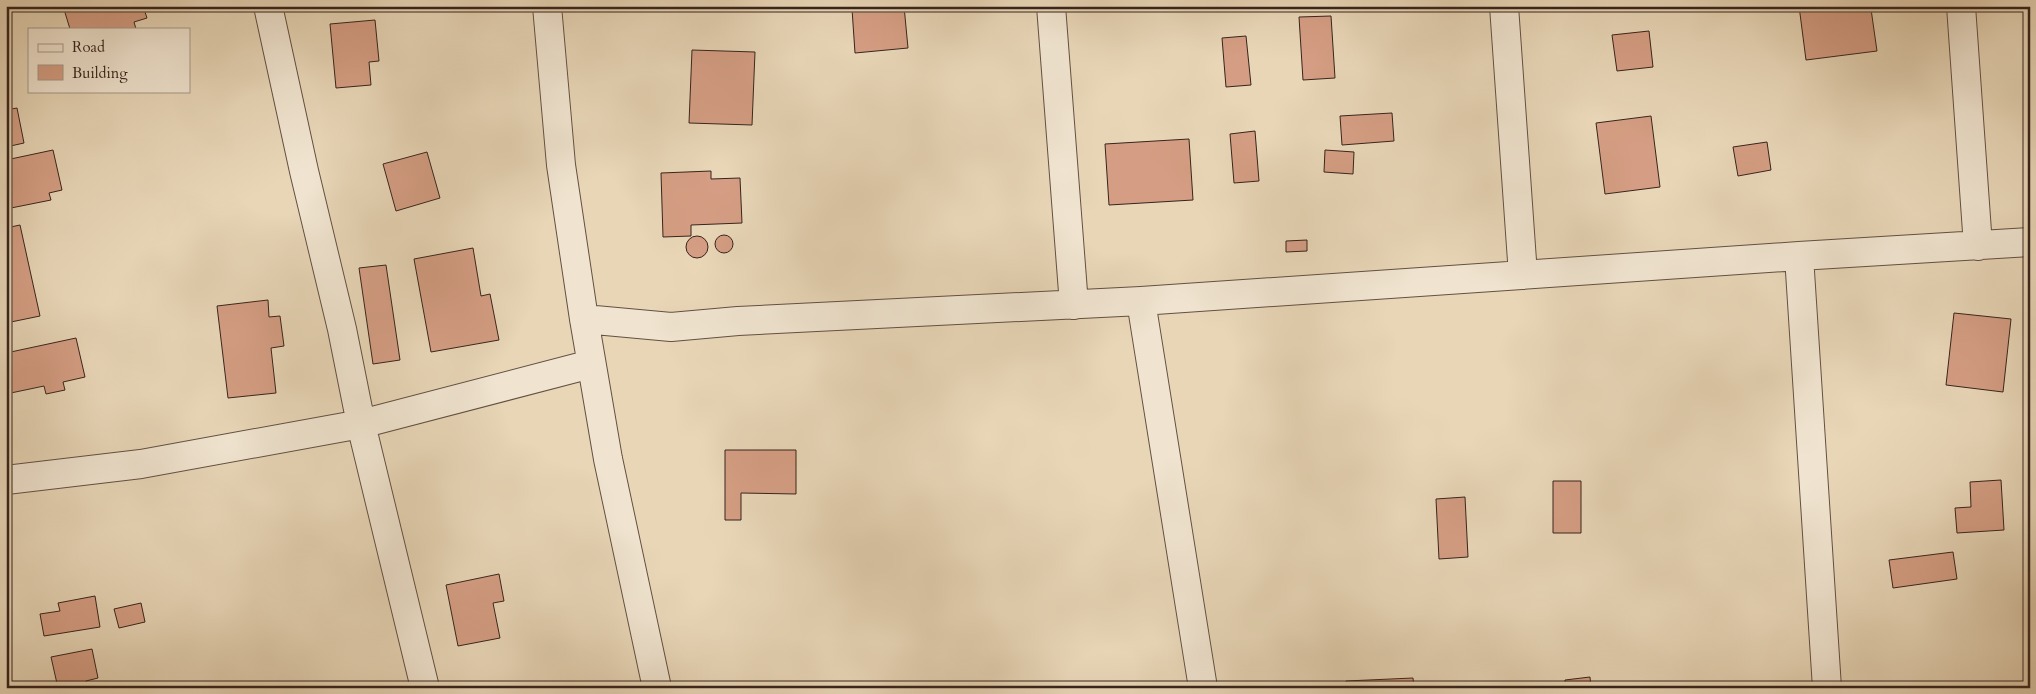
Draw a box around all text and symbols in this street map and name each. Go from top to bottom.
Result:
legend [28,28,190,92]
text: Road [72,37,105,57]
text: Building [72,63,128,83]

